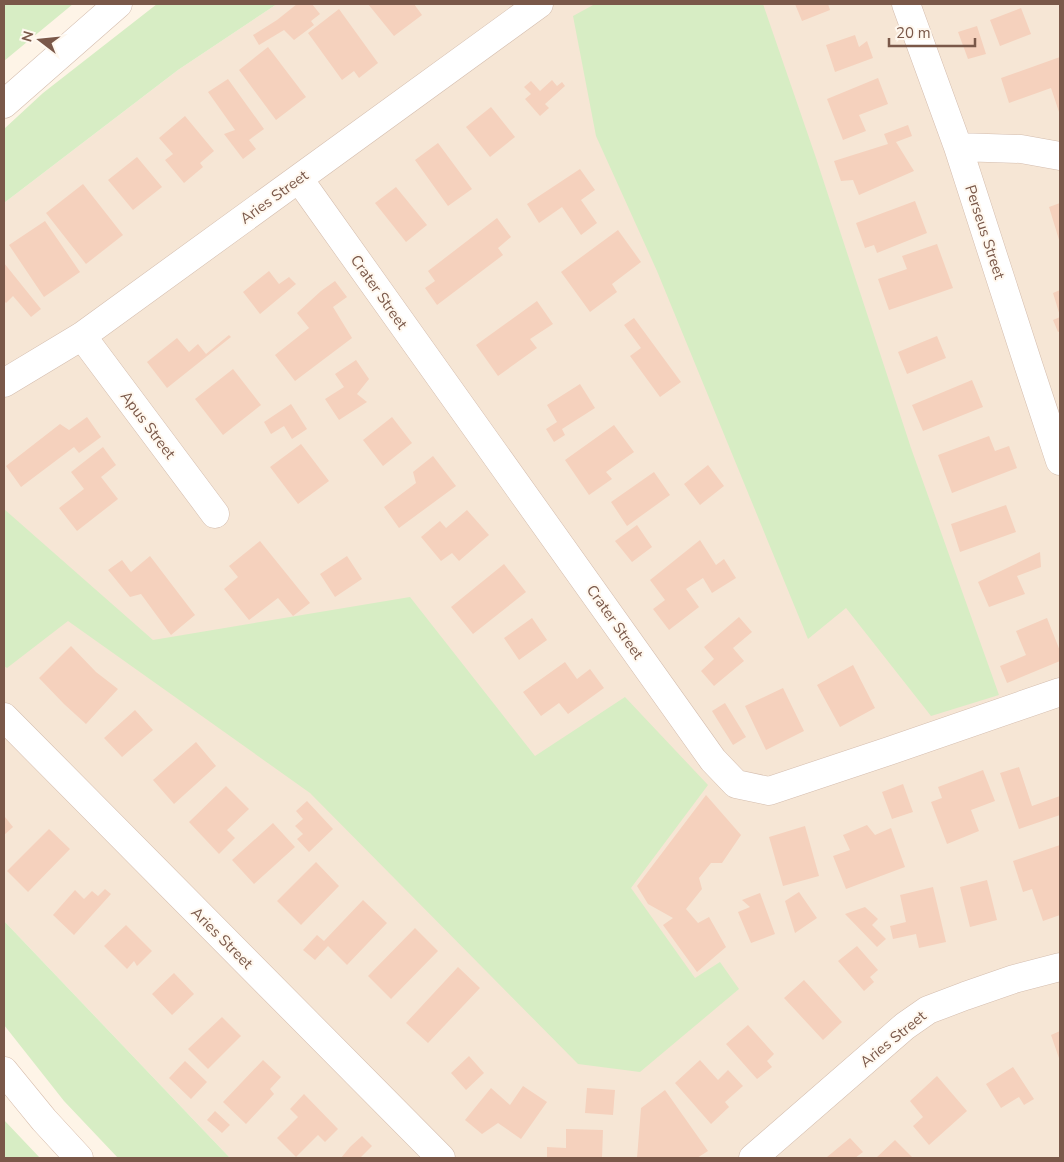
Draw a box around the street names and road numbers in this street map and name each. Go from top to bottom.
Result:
street label: Aries Street [236,165,313,229]
street label: Perseus Street [960,182,1010,282]
street label: Crater Street [346,251,412,334]
street label: Apus Street [116,387,181,464]
street label: Crater Street [582,581,648,664]
street label: Aries Street [187,903,258,974]
street label: Aries Street [856,1006,931,1072]

